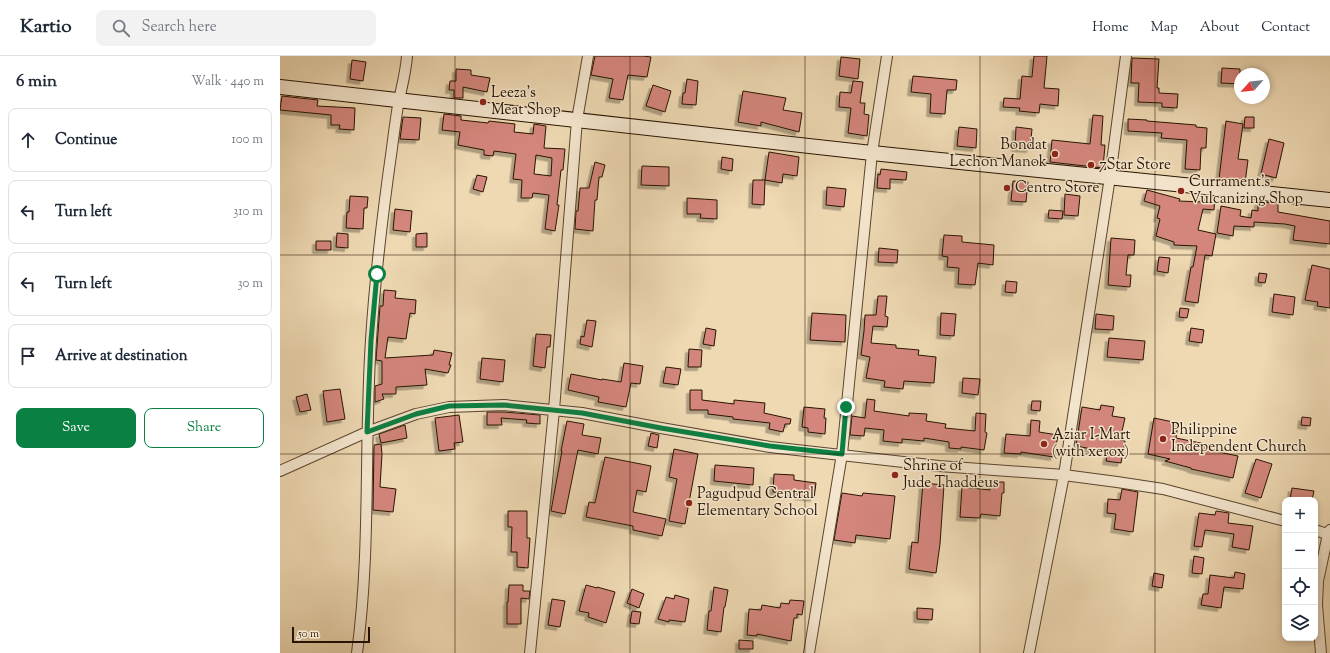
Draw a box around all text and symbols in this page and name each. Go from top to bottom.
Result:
search box [96,10,376,46]
text: Kartio [20,14,72,41]
icon: search [110,17,132,39]
text: Search here [142,17,217,38]
text: Home [1092,18,1129,38]
text: Map [1151,18,1178,38]
text: About [1200,18,1239,38]
text: Contact [1261,18,1310,38]
north arrow [1234,68,1270,104]
text: 6 min [16,70,57,94]
text: Walk · 440 m [191,73,264,91]
place label: Leeza's Meat Shop [491,83,561,121]
marker: Leeza's Meat Shop [478,97,488,107]
icon: ahead [17,129,39,151]
text: Continue [55,130,117,151]
text: 100 m [231,131,263,149]
place label: Bondat Lechon Manok [950,135,1047,173]
marker: Bondat Lechon Manok [1050,149,1060,159]
place label: 7Star Store [1099,155,1171,176]
marker: 7Star Store [1086,160,1096,170]
place label: Currament's Vulcanizing Shop [1189,172,1303,210]
place label: Centro Store [1015,178,1099,199]
marker: Centro Store [1002,183,1012,193]
marker: Currament's Vulcanizing Shop [1176,186,1186,196]
icon: left [17,201,39,223]
text: Turn left [55,202,112,223]
text: 310 m [233,203,263,221]
route start [368,265,386,283]
icon: left [17,273,39,295]
text: Turn left [55,274,112,295]
text: 30 m [237,275,263,293]
icon: arrive [17,345,39,367]
text: Arrive at destination [55,346,188,367]
route end [837,398,855,416]
button: Save [16,408,136,448]
button: Share [144,408,264,448]
place label: Philippine Independent Church [1171,420,1307,458]
place label: Aziar I-Mart (with xerox) [1052,425,1131,463]
marker: Philippine Independent Church [1158,434,1168,444]
marker: Aziar I-Mart (with xerox) [1039,439,1049,449]
place label: Shrine of Jude Thaddeus [902,456,999,494]
marker: Shrine of Jude Thaddeus [890,470,900,480]
place label: Pagudpud Central Elementary School [697,484,818,522]
map controls [1282,497,1318,641]
button: + [1282,497,1318,533]
marker: Pagudpud Central Elementary School [684,498,694,508]
button: − [1282,533,1318,569]
button: locate [1282,569,1318,605]
button: layers [1282,605,1318,641]
scale bar [292,625,370,644]
text: 50 m [298,626,319,642]

